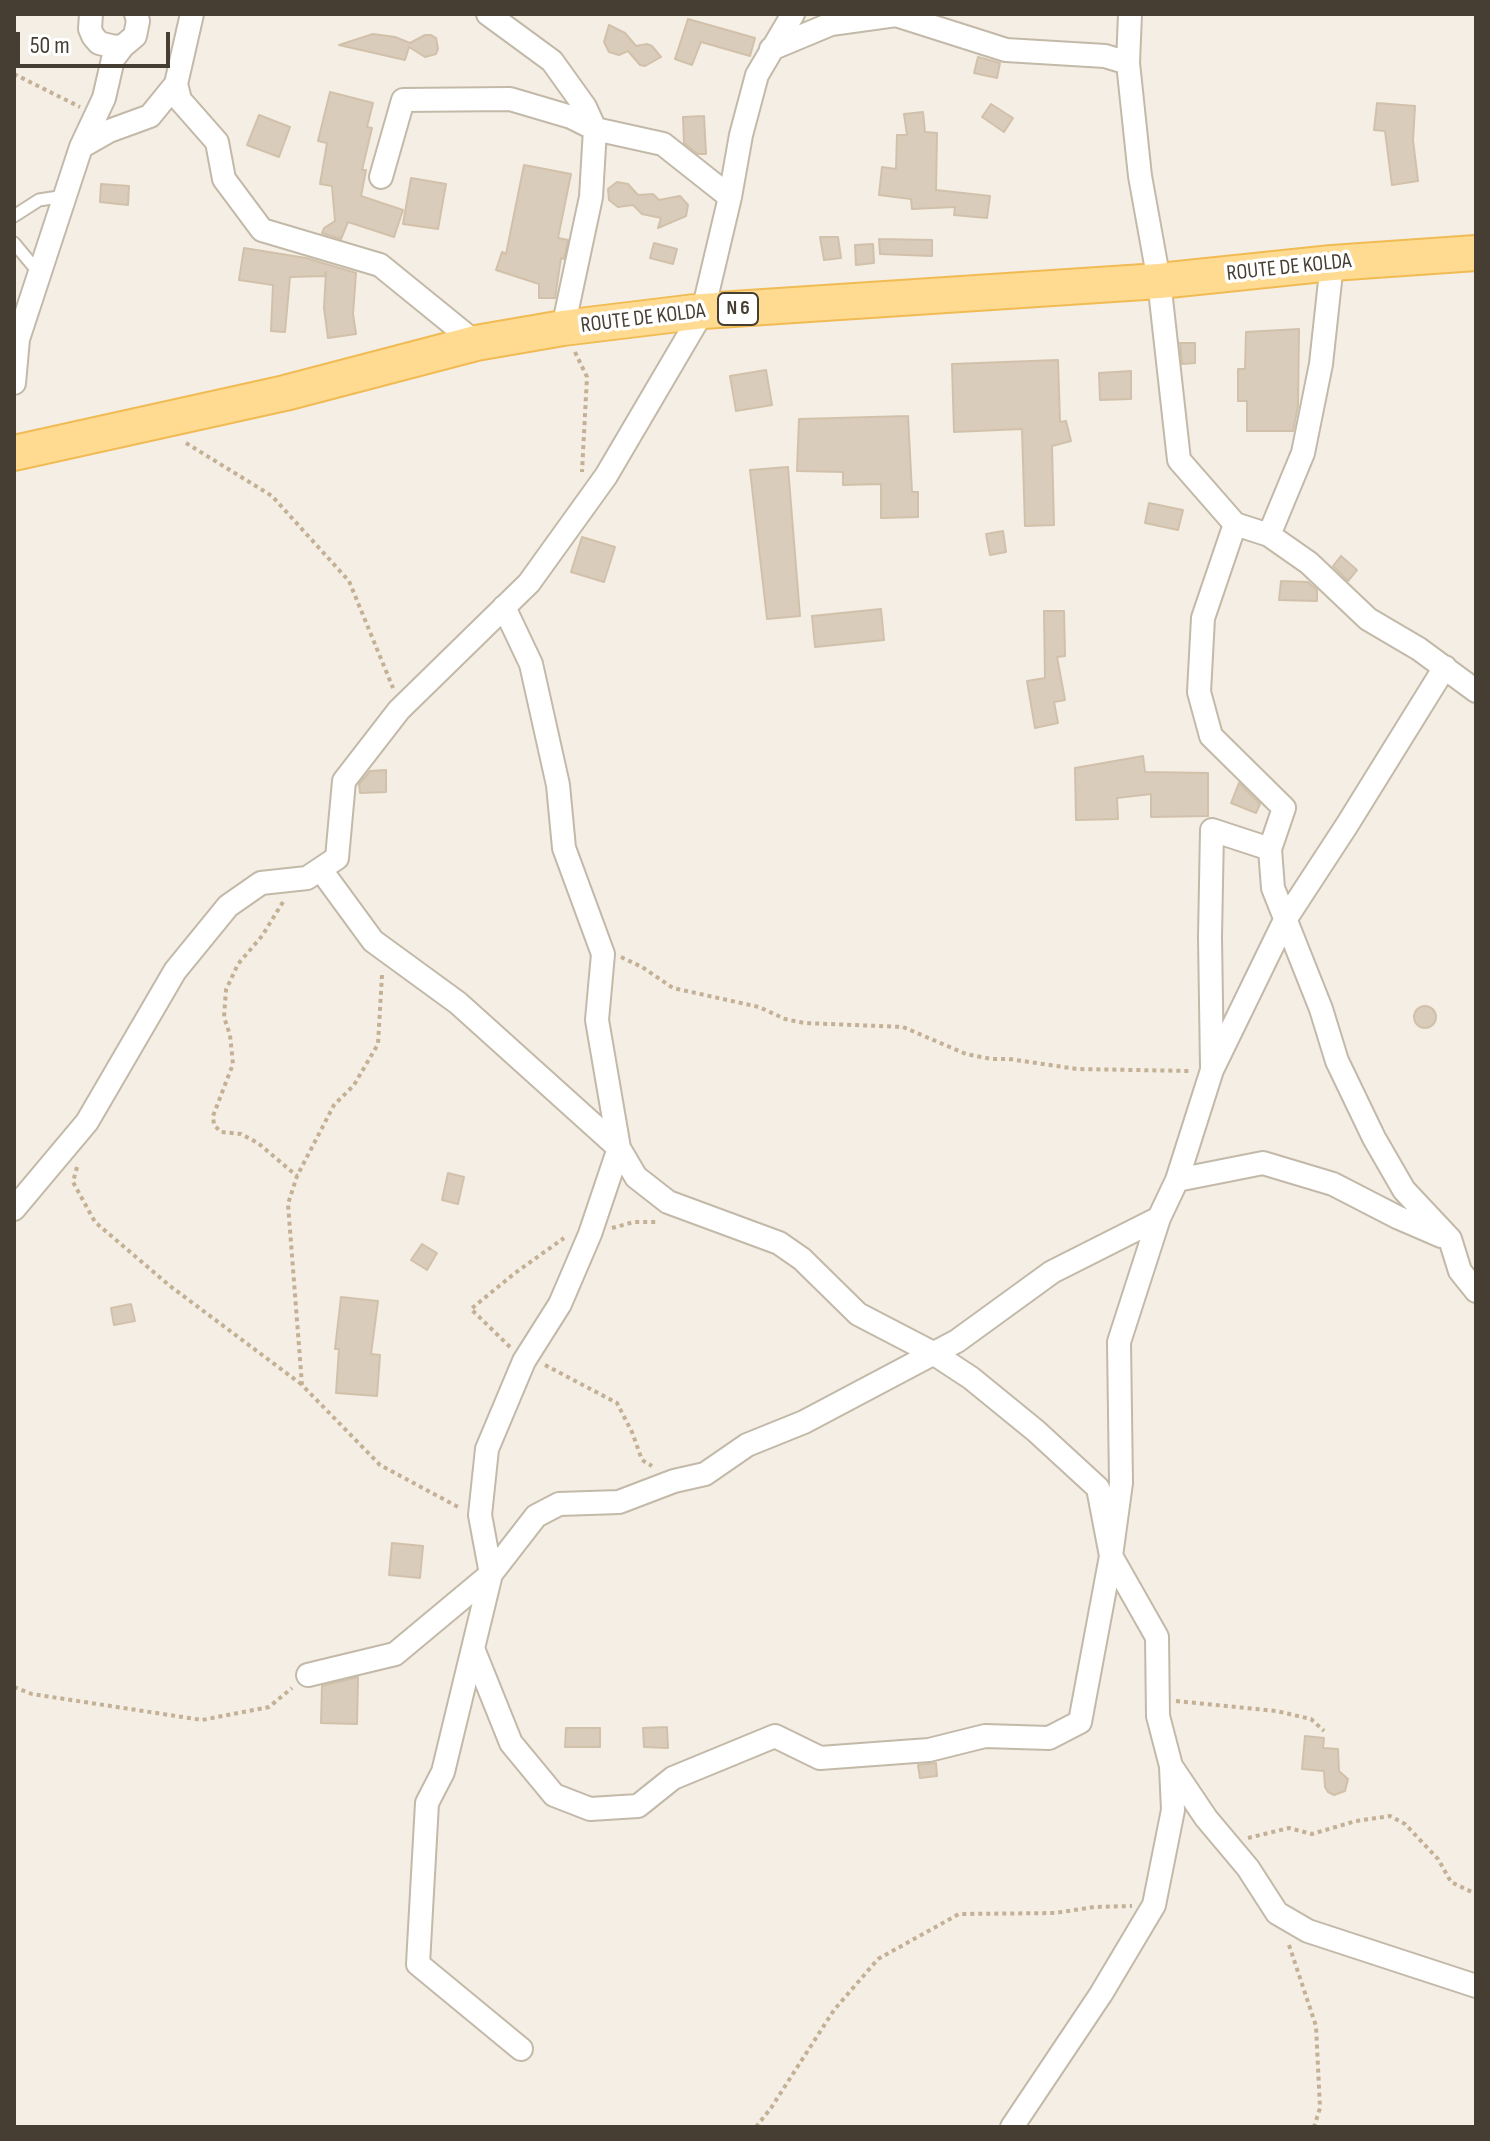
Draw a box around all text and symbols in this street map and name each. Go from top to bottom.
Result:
scale bar [20,16,174,66]
text: 50 m [30,31,70,60]
street label: ROUTE DE KOLDA [1225,248,1353,288]
road number: N 6 [718,293,758,325]
street label: ROUTE DE KOLDA [579,298,707,340]

